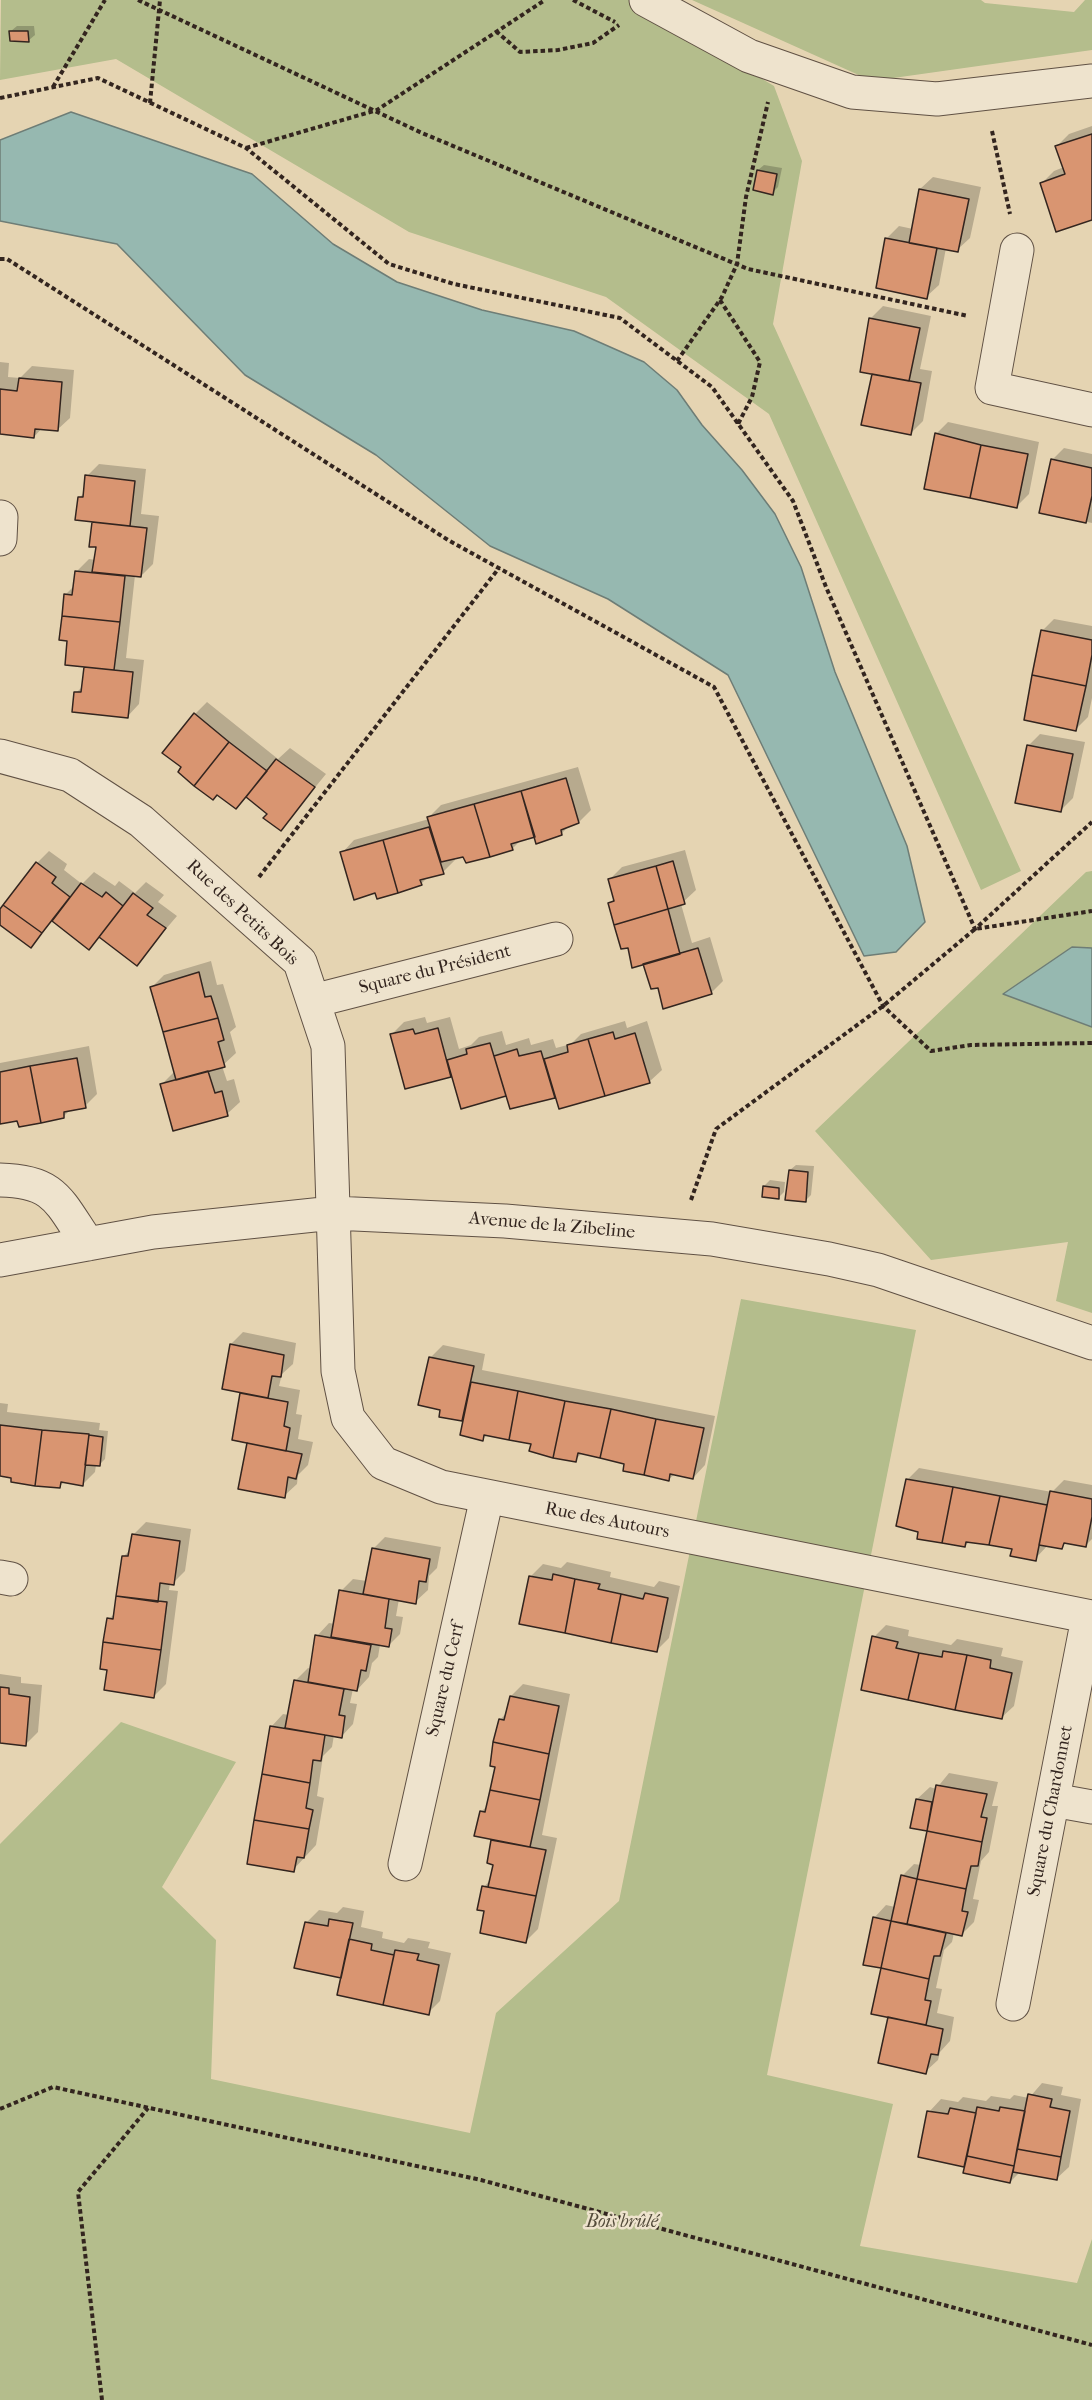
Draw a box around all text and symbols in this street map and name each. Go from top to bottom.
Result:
street label: Rue des Petits Bois [181,856,303,970]
street label: Square du Président [357,941,513,999]
street label: Avenue de la Zibeline [468,1208,636,1244]
street label: Rue des Autours [543,1498,671,1544]
street label: Square du Cerf [422,1621,470,1739]
street label: Square du Chardonnet [1024,1723,1078,1899]
park label: Bois brûlé [586,2212,658,2234]

